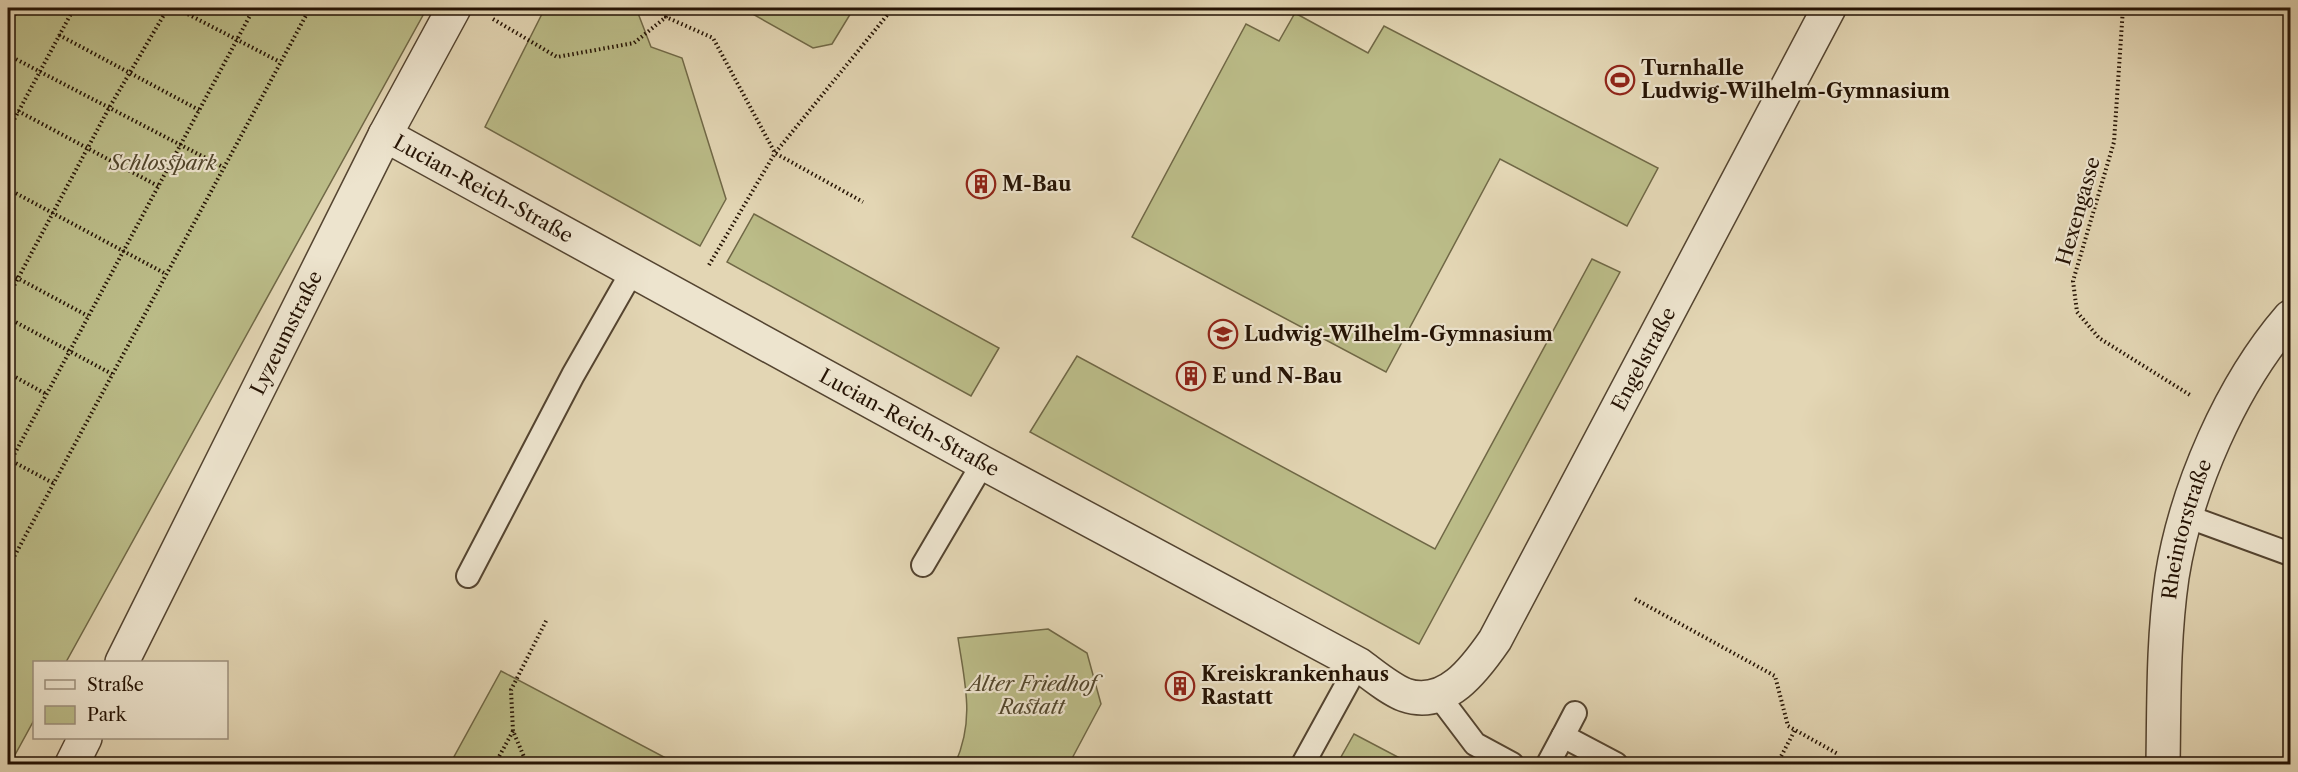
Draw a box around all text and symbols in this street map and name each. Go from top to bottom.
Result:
place label: Turnhalle Ludwig-Wilhelm-Gymnasium [1641,56,1950,103]
sports icon: Turnhalle Ludwig-Wilhelm-Gymnasium [1604,64,1636,96]
street label: Lucian-Reich-Straße [389,130,577,248]
park label: Schlosspark [108,151,217,175]
street label: Hexengasse [2051,154,2105,268]
building icon: M-Bau [965,168,997,200]
place label: M-Bau [1002,172,1071,196]
street label: Lyzeumstraße [245,267,327,399]
street label: Engelstraße [1606,303,1681,415]
school or university icon: Ludwig-Wilhelm-Gymnasium [1207,318,1239,350]
place label: Ludwig-Wilhelm-Gymnasium [1244,322,1553,346]
building icon: E und N-Bau [1175,360,1207,392]
street label: Lucian-Reich-Straße [815,364,1003,481]
place label: E und N-Bau [1212,364,1342,388]
street label: Rheintorstraße [2157,456,2217,601]
legend [33,661,228,739]
place label: Kreiskrankenhaus Rastatt [1201,662,1389,709]
building icon: Kreiskrankenhaus Rastatt [1164,670,1196,702]
park label: Alter Friedhof Rastatt [965,672,1104,719]
text: Straße [87,674,144,696]
text: Park [87,704,128,726]

